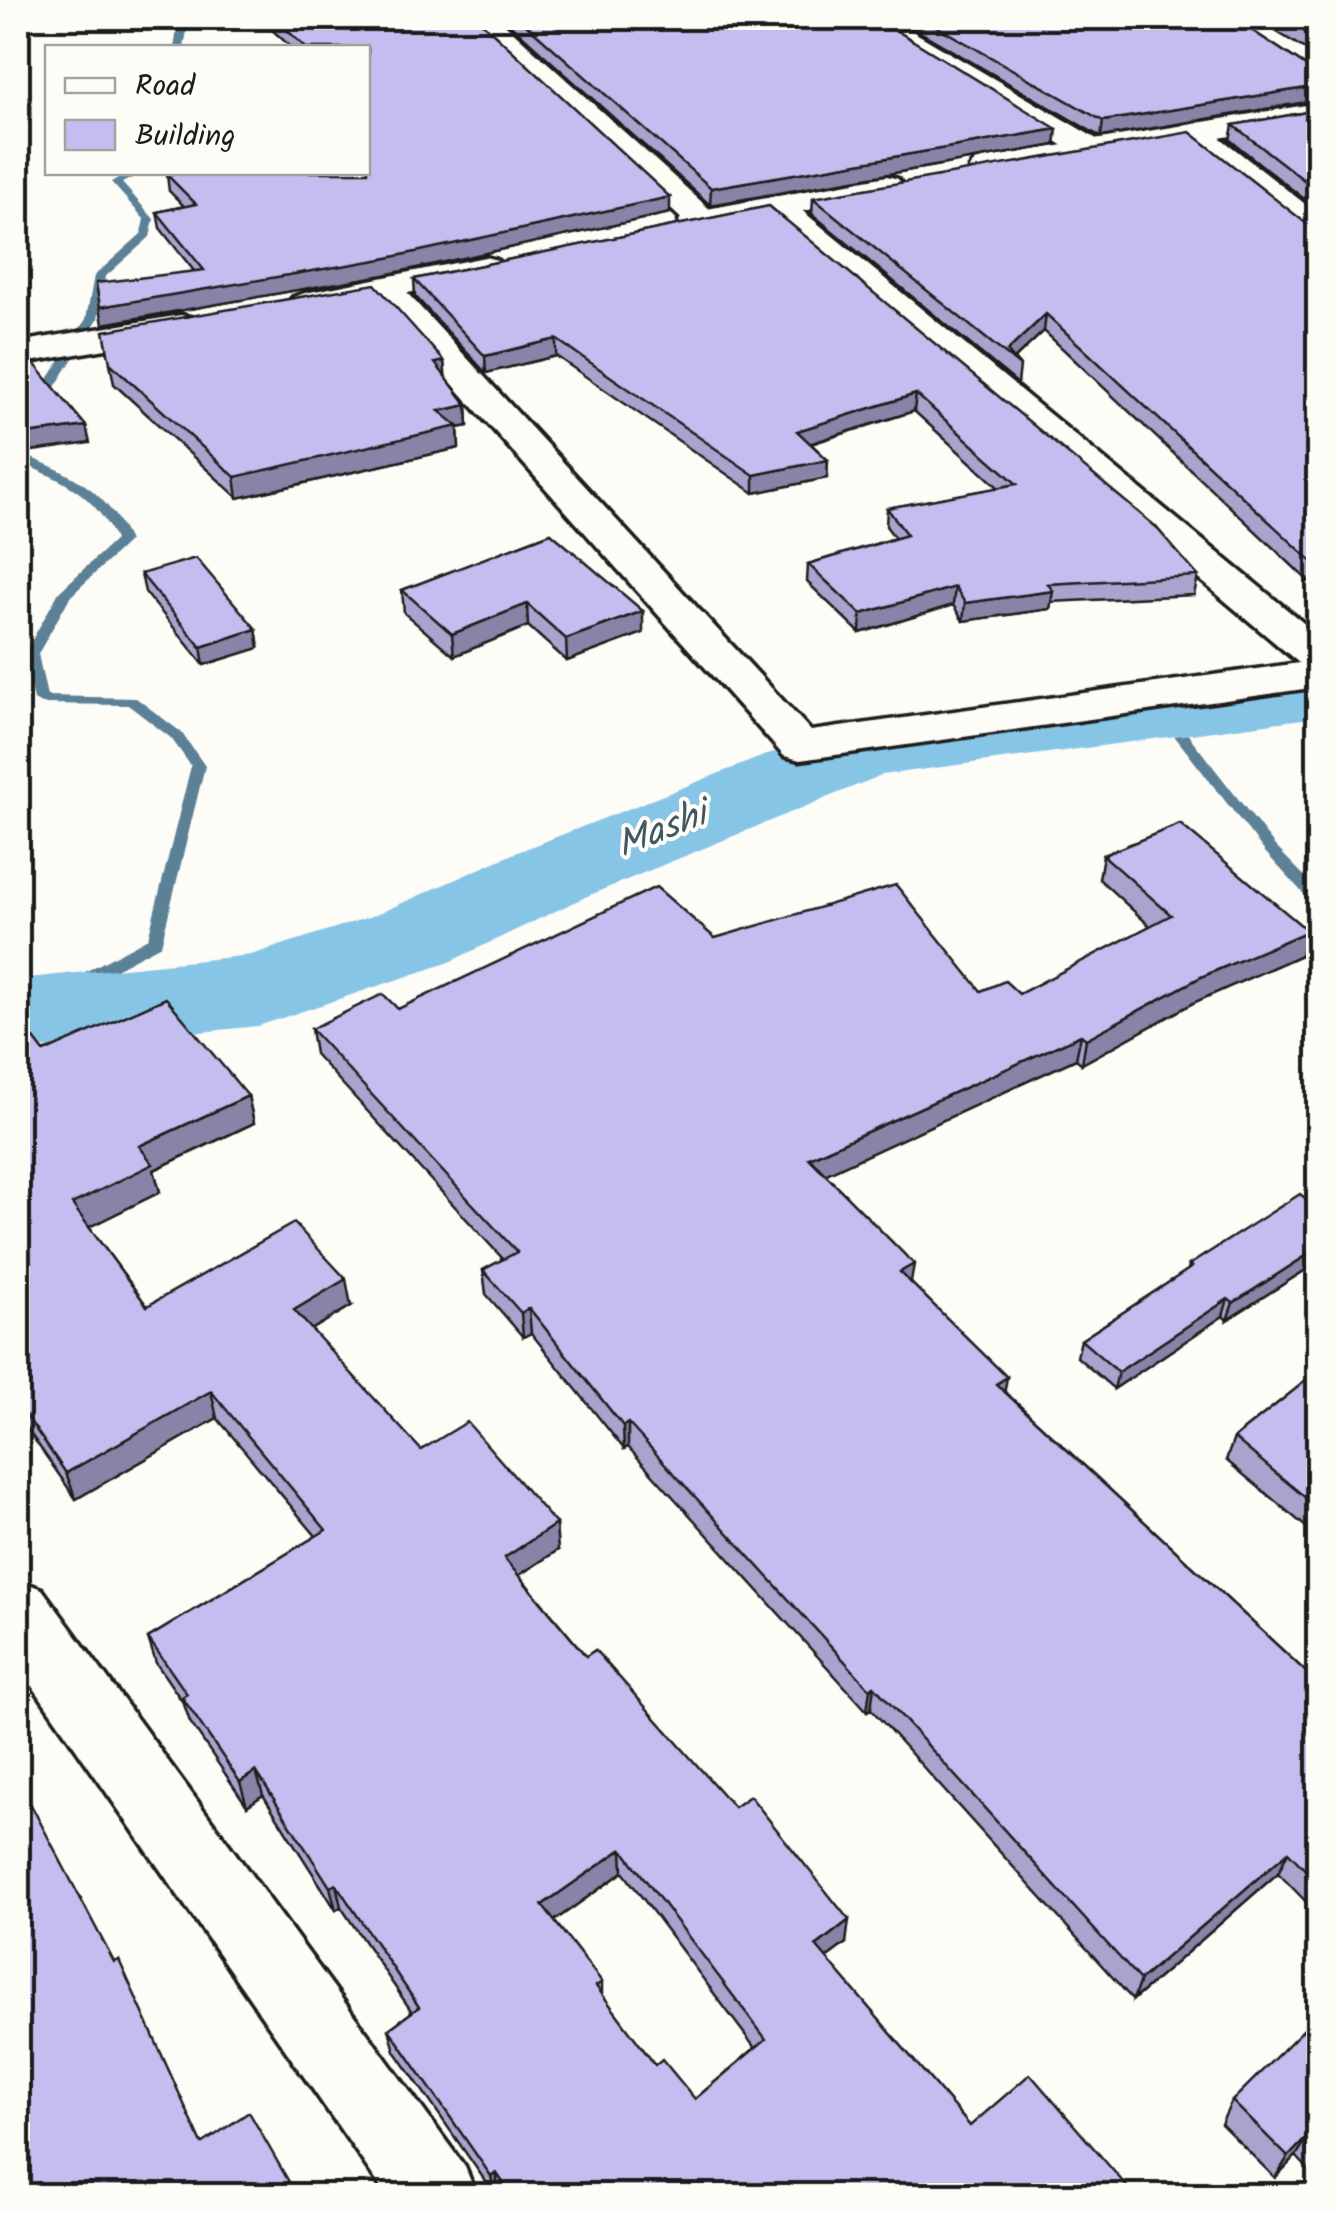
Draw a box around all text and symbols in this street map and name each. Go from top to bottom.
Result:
legend [45,45,370,175]
text: Road [135,63,196,111]
text: Building [135,113,235,161]
water label: Mashi [607,783,724,876]

